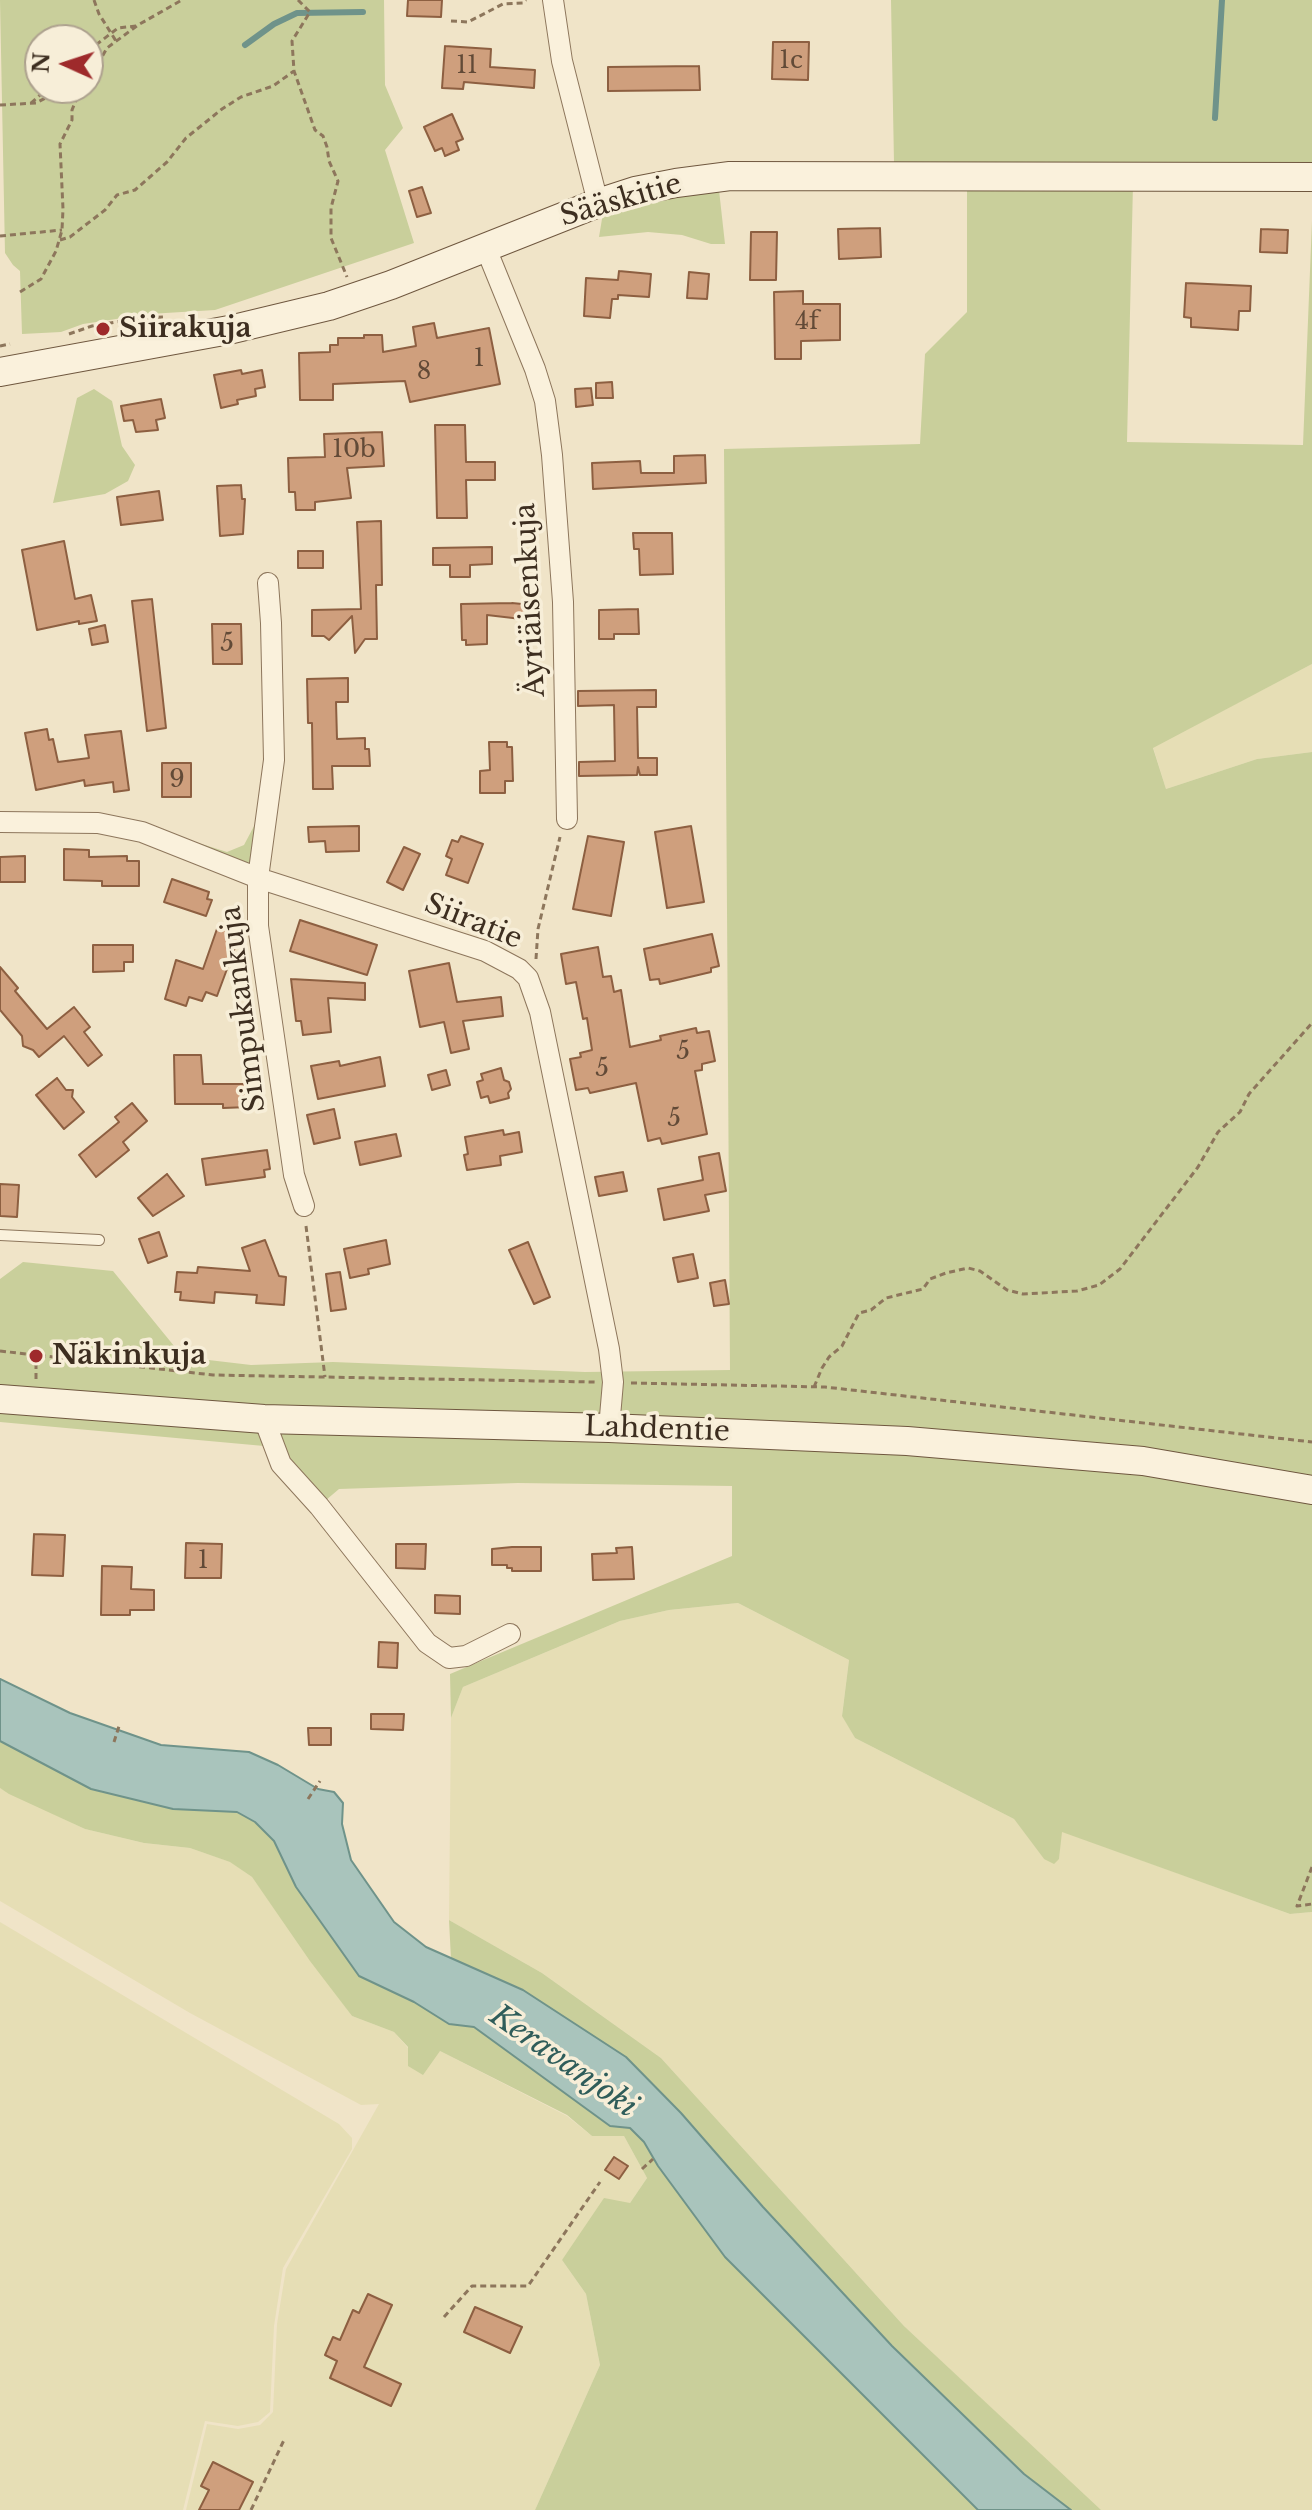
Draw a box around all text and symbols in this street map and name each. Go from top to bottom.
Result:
north arrow [24,24,104,104]
house number: 1c [779,47,803,75]
text: N [28,52,56,74]
house number: 11 [456,52,478,80]
street label: Sääskitie [556,168,686,234]
house number: 4f [795,308,819,336]
place label: Siirakuja [119,312,252,346]
marker: Siirakuja [94,320,112,338]
house number: 1 [474,345,484,373]
house number: 8 [417,358,431,386]
house number: 10b [332,436,376,464]
street label: Äyriäisenkuja [509,502,553,698]
house number: 5 [220,630,234,658]
house number: 9 [169,766,185,794]
street label: Siiratie [419,887,527,957]
street label: Simpukankuja [215,904,273,1114]
house number: 5 [676,1038,690,1066]
house number: 5 [595,1055,609,1083]
house number: 5 [667,1105,681,1133]
place label: Näkinkuja [52,1339,206,1373]
marker: Näkinkuja [27,1347,45,1365]
street label: Lahdentie [584,1411,730,1449]
house number: 1 [198,1547,208,1575]
water label: Keravanjoki [482,1998,644,2126]

